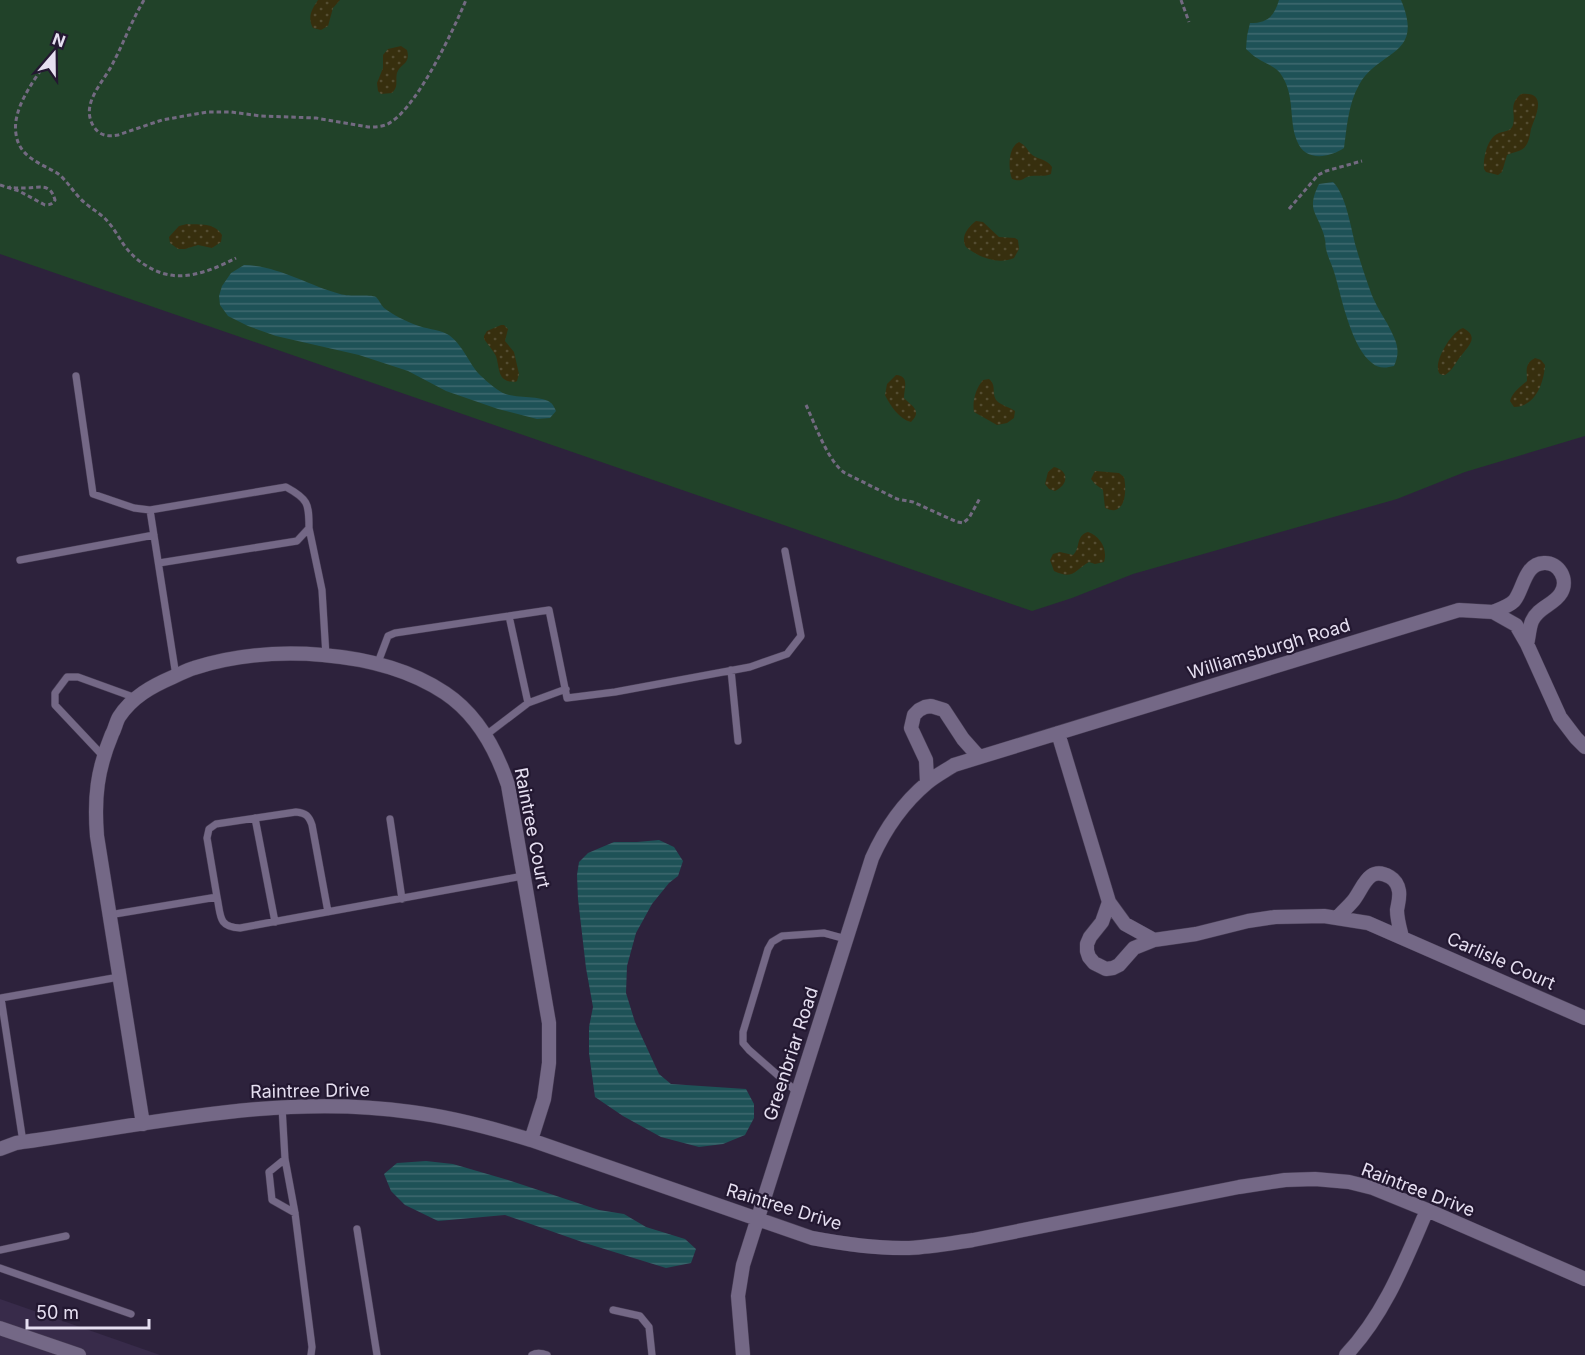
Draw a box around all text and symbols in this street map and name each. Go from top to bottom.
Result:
north arrow [24,24,84,84]
text: N [50,28,68,51]
street label: Williamsburgh Road [1185,614,1353,683]
street label: Raintree Court [510,766,555,890]
street label: Carlisle Court [1444,927,1559,994]
street label: Greenbriar Road [759,984,822,1123]
street label: Raintree Drive [250,1079,370,1102]
street label: Raintree Drive [1359,1158,1478,1221]
street label: Raintree Drive [724,1179,844,1234]
scale bar [27,1292,148,1330]
text: 50 m [36,1302,79,1323]

